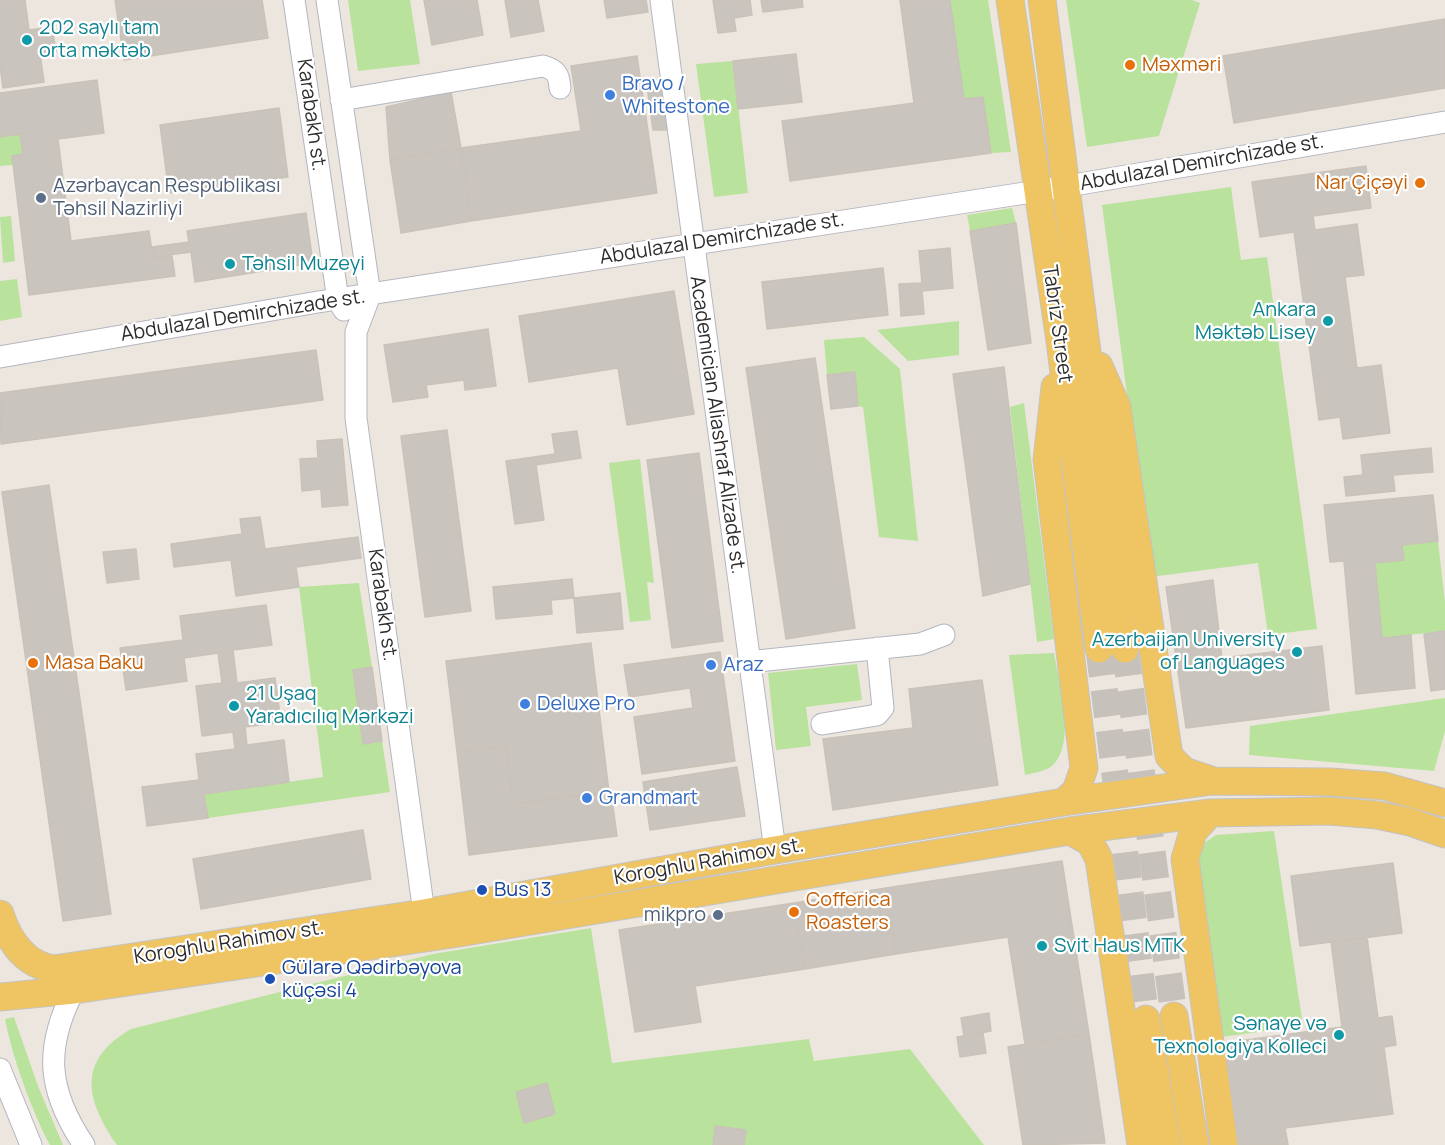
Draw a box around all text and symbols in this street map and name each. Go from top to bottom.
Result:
place label: 202 saylı tam orta məktəb [39,16,159,63]
marker: 202 saylı tam orta məktəb [20,33,34,47]
place label: Məxməri [1142,53,1221,77]
street label: Karabakh st. [291,57,331,173]
marker: Məxməri [1123,58,1137,72]
place label: Bravo / Whitestone [622,72,730,119]
marker: Bravo / Whitestone [603,88,617,102]
street label: Abdulazal Demirchizade st. [1078,130,1326,196]
place label: Nar Çiçəyi [1316,171,1408,195]
place label: Azərbaycan Respublikası Təhsil Nazirliyi [53,174,281,221]
marker: Nar Çiçəyi [1413,176,1427,190]
marker: Azərbaycan Respublikası Təhsil Nazirliyi [34,191,48,205]
street label: Abdulazal Demirchizade st. [598,208,846,270]
place label: Təhsil Muzeyi [242,252,365,276]
marker: Təhsil Muzeyi [223,257,237,271]
street label: Tabriz Street [1037,264,1077,384]
street label: Academician Aliashraf Alizade st. [684,274,750,576]
street label: Abdulazal Demirchizade st. [119,285,367,347]
place label: Ankara Məktəb Lisey [1195,298,1316,345]
marker: Ankara Məktəb Lisey [1321,314,1335,328]
street label: Karabakh st. [362,547,402,663]
place label: Azerbaijan University of Languages [1092,628,1285,675]
marker: Azerbaijan University of Languages [1290,645,1304,659]
place label: Masa Baku [45,651,144,675]
place label: Araz [723,653,764,677]
marker: Masa Baku [26,656,40,670]
marker: Araz [704,658,718,672]
place label: 21 Uşaq Yaradıcılıq Mərkəzi [246,682,414,729]
place label: Deluxe Pro [537,692,635,716]
marker: Deluxe Pro [518,697,532,711]
marker: 21 Uşaq Yaradıcılıq Mərkəzi [227,699,241,713]
place label: Grandmart [599,786,698,810]
marker: Grandmart [580,791,594,805]
street label: Koroghlu Rahimov st. [612,833,806,891]
place label: Bus 13 [494,878,551,902]
marker: Bus 13 [475,883,489,897]
place label: Cofferica Roasters [806,888,891,935]
place label: mikpro [644,903,706,927]
marker: Cofferica Roasters [787,905,801,919]
marker: mikpro [711,908,725,922]
street label: Koroghlu Rahimov st. [132,916,326,970]
place label: Svit Haus MTK [1054,934,1185,958]
marker: Svit Haus MTK [1035,939,1049,953]
place label: Gülarə Qədirbəyova küçəsi 4 [282,956,462,1003]
marker: Gülarə Qədirbəyova küçəsi 4 [263,972,277,986]
place label: Sənaye və Texnologiya Kolleci [1154,1012,1327,1059]
marker: Sənaye və Texnologiya Kolleci [1332,1028,1346,1042]

